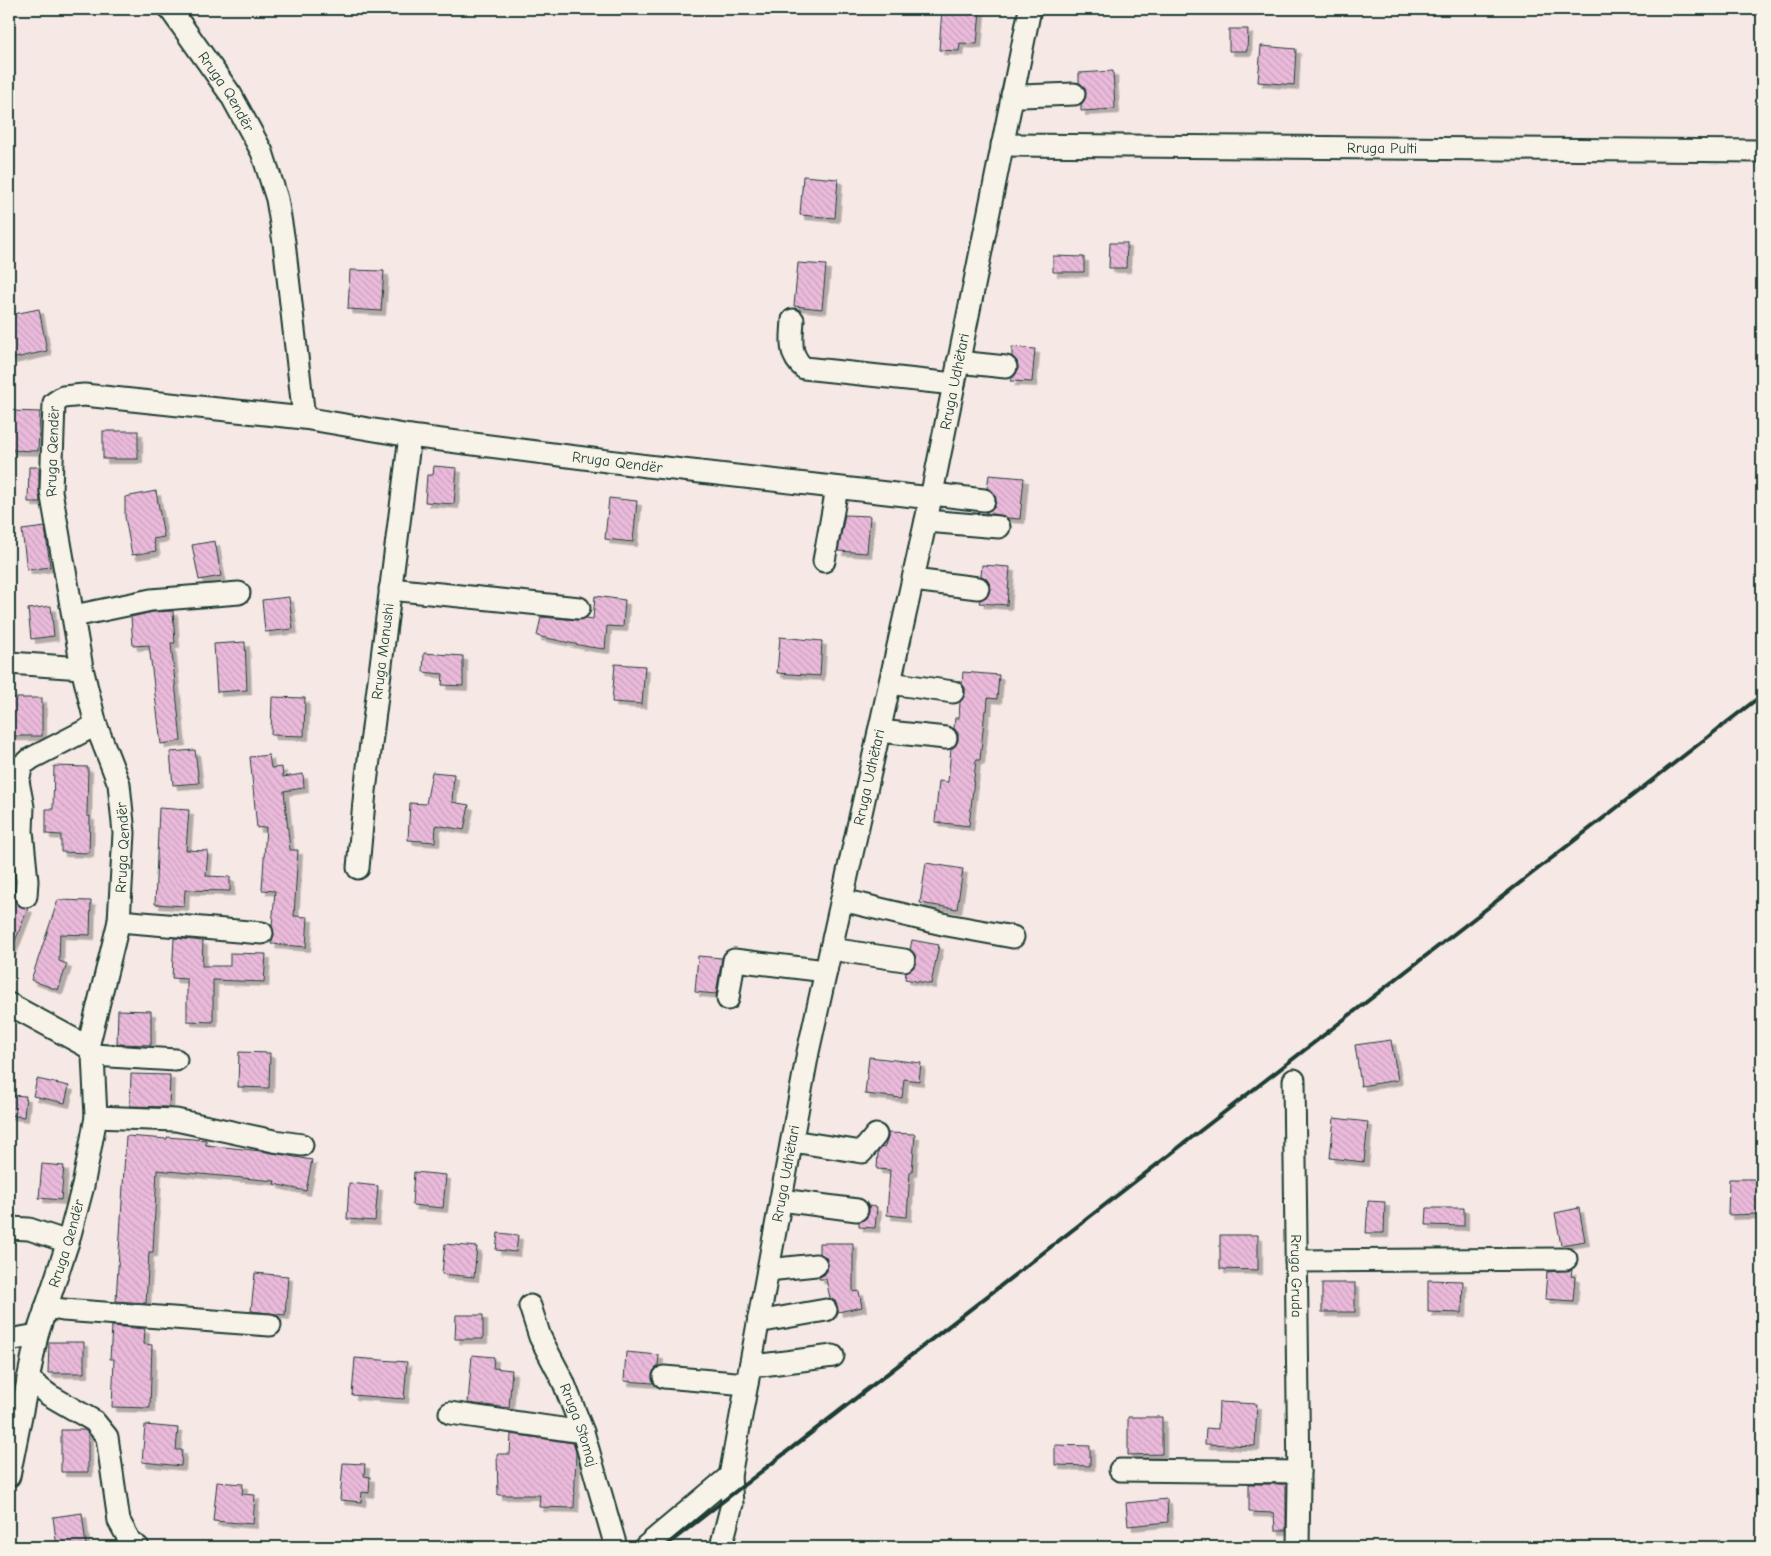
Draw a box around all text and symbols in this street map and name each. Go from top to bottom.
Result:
street label: Rruga Qendër [194,48,258,135]
street label: Rruga Pulti [1347,139,1417,157]
street label: Rruga Udhëtari [936,332,973,431]
street label: Rruga Qendër [42,405,63,498]
street label: Rruga Qendër [571,448,664,477]
street label: Rruga Manushi [368,602,398,701]
street label: Rruga Udhëtari [850,727,888,827]
street label: Rruga Qendër [112,801,133,893]
street label: Rruga Udhëtari [768,1124,803,1223]
street label: Rruga Qendër [44,1197,88,1290]
street label: Rruga Gruda [1287,1234,1306,1318]
street label: Rruga Stomaj [556,1381,601,1469]

